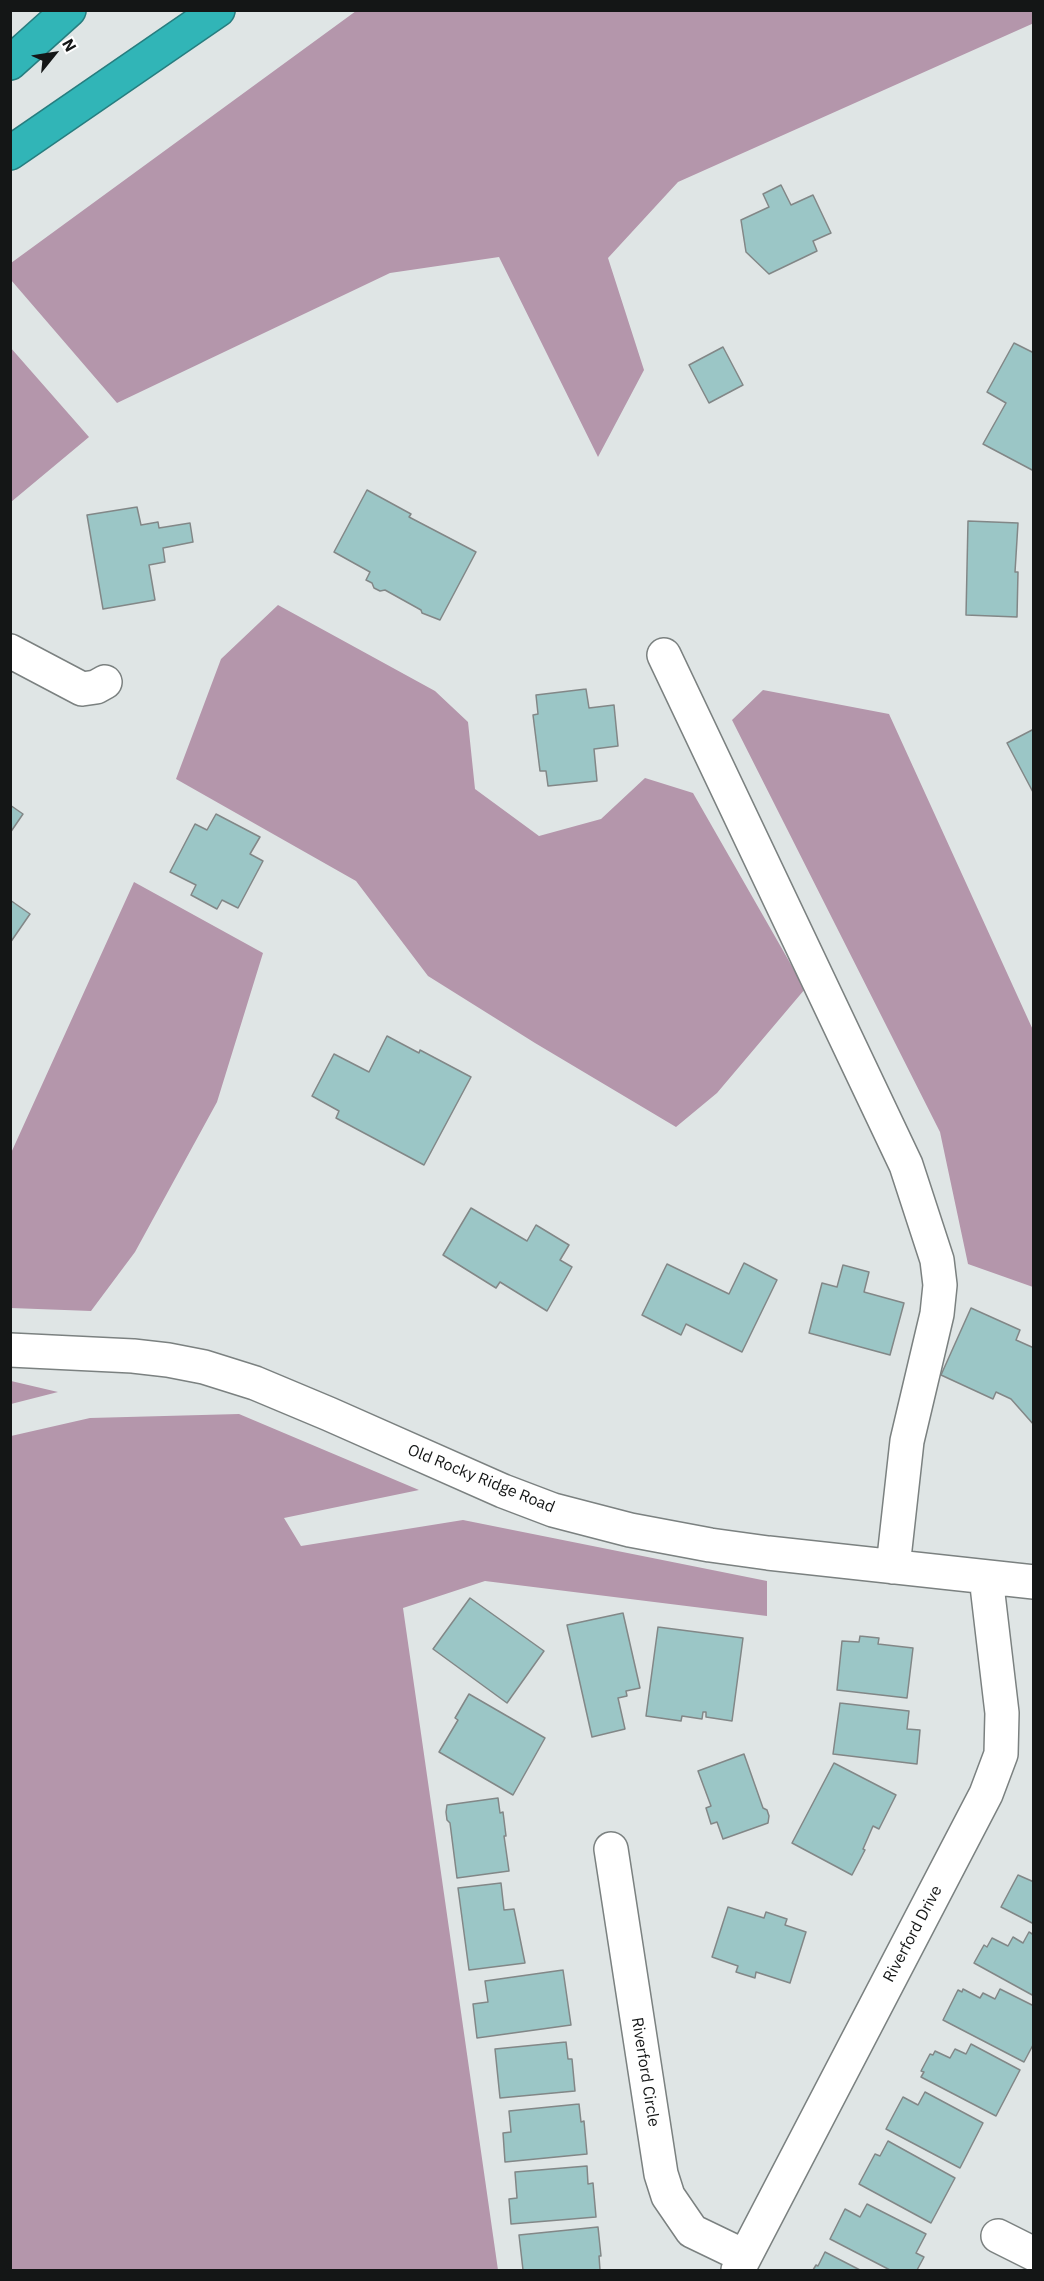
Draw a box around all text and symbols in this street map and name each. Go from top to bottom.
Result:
north arrow [24,24,84,84]
text: N [58,35,81,55]
street label: Old Rocky Ridge Road [405,1441,557,1517]
street label: Riverford Drive [879,1882,947,1986]
street label: Riverford Circle [627,2016,663,2128]

